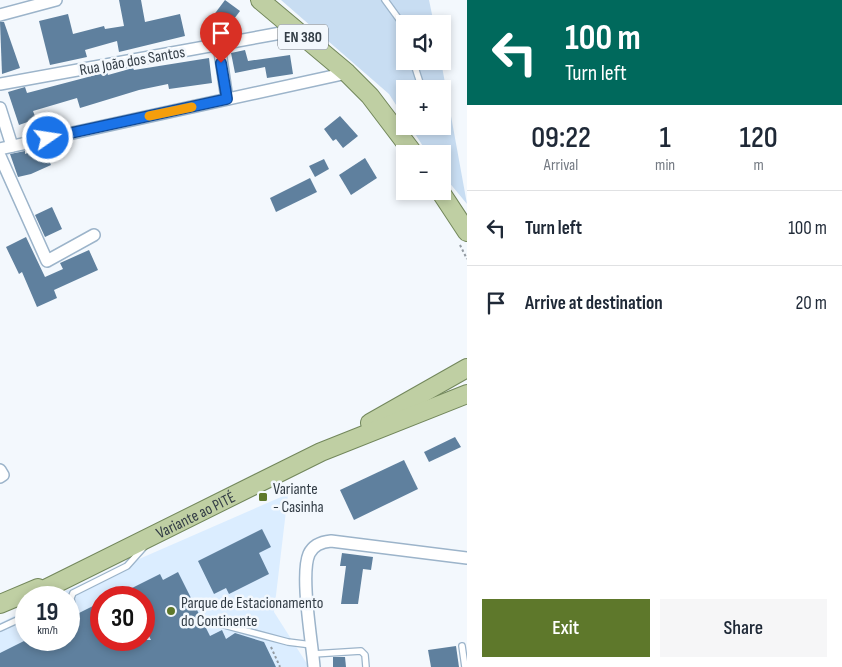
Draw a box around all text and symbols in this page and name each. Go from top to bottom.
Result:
pin [200,12,242,63]
map controls [396,15,451,200]
button: sound [396,15,451,70]
text: 100 m [565,17,641,60]
icon: arrive [207,19,235,47]
icon: left [482,20,547,85]
road number: EN 380 [278,24,328,50]
street label: Rua João dos Santos [78,43,187,80]
text: Turn left [565,60,627,87]
button: + [396,80,451,135]
position arrow [21,111,73,163]
text: 09:22 [531,120,591,156]
text: 1 [660,120,671,156]
text: 120 [739,120,778,156]
button: − [396,145,451,200]
text: Arrival [544,156,578,175]
text: min [655,156,675,175]
text: m [753,156,764,175]
icon: left [482,214,510,242]
text: Turn left [525,217,582,240]
text: 100 m [788,217,827,240]
icon: arrive [482,289,510,317]
text: Arrive at destination [525,292,663,315]
text: 20 m [795,292,827,315]
place label: Variante - Casinha [273,480,324,517]
street label: Variante ao PITÉ [153,488,239,543]
marker: Variante - Casinha [257,491,269,503]
speed limit sign: 30 [90,586,155,651]
place label: Parque de Estacionamento do Continente [181,594,323,631]
text: 19 [37,597,58,628]
button: Exit [482,599,650,657]
button: Share [660,599,827,657]
marker: Parque de Estacionamento do Continente [165,605,177,617]
text: km/h [37,623,58,638]

